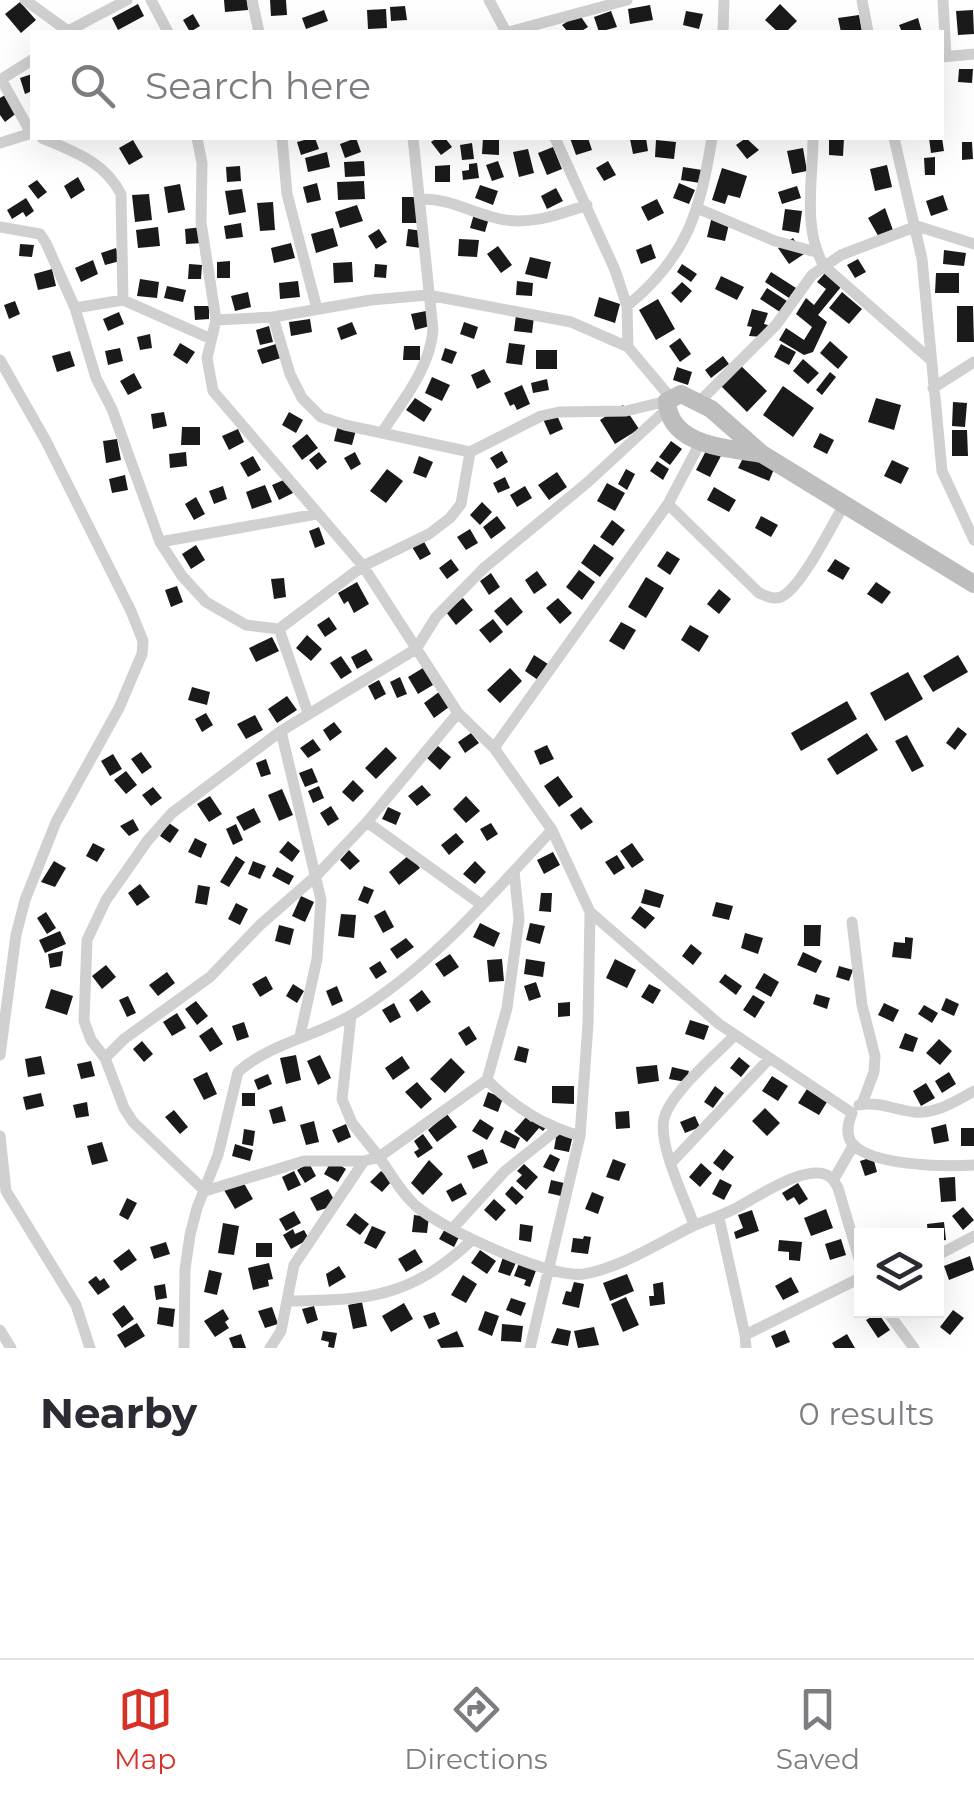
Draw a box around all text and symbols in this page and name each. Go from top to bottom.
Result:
search box [30,30,944,140]
icon: search [65,58,120,113]
text: Search here [145,62,371,109]
map controls [854,1228,944,1318]
button: layers [854,1228,944,1318]
text: Nearby [40,1387,197,1439]
text: 0 results [799,1394,934,1433]
tab: Map [114,1682,176,1776]
tab: Directions [404,1682,548,1776]
tab: Saved [776,1682,860,1776]

